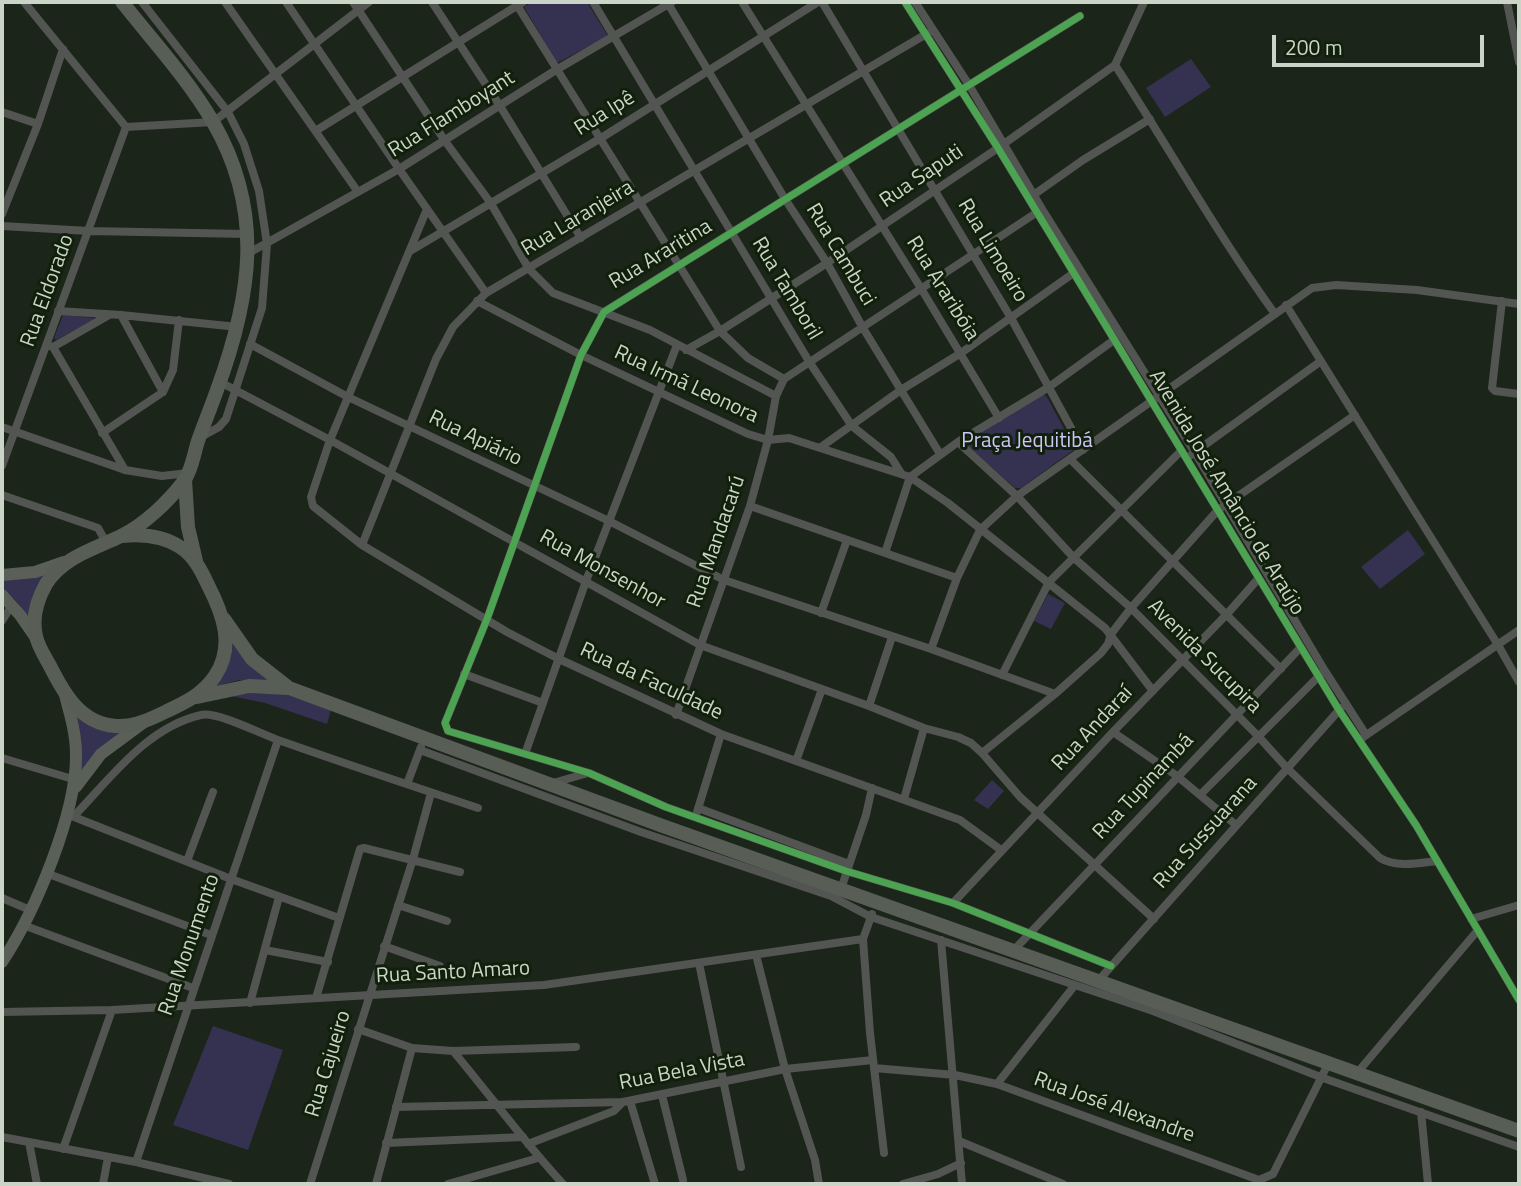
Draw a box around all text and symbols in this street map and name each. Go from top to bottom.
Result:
scale bar [1276,21,1488,65]
text: 200 m [1285,31,1342,63]
street label: Rua Flamboyant [384,66,520,164]
street label: Rua Ipê [570,86,640,142]
street label: Rua Saputi [875,140,969,214]
street label: Rua Laranjeira [517,176,639,262]
street label: Rua Limoeiro [951,195,1033,307]
street label: Rua Cambuci [800,199,880,311]
street label: Rua Araritina [605,215,717,295]
street label: Rua Eldorado [16,231,80,351]
street label: Rua Araribóia [900,232,984,346]
street label: Rua Tamboril [746,233,826,345]
street label: Rua Irmã Leonora [610,341,762,429]
street label: Avenida José Amâncio de Araújo [1143,366,1309,620]
street label: Rua Apiário [424,406,526,472]
park label: Praça Jequitibá [961,429,1093,455]
street label: Rua Mandacarú [683,473,751,611]
street label: Rua Monsenhor [535,525,669,615]
street label: Avenida Sucupira [1142,595,1266,719]
street label: Rua da Faculdade [576,638,726,726]
street label: Rua Andaraí [1047,681,1139,777]
street label: Rua Tupinambá [1088,729,1200,845]
street label: Rua Sussuarana [1149,772,1263,894]
street label: Rua Monumento [154,871,226,1019]
street label: Rua Santo Amaro [375,956,531,990]
street label: Rua Cajueiro [301,1008,357,1120]
street label: Rua Bela Vista [617,1047,747,1097]
street label: Rua José Alexandre [1030,1067,1198,1149]

